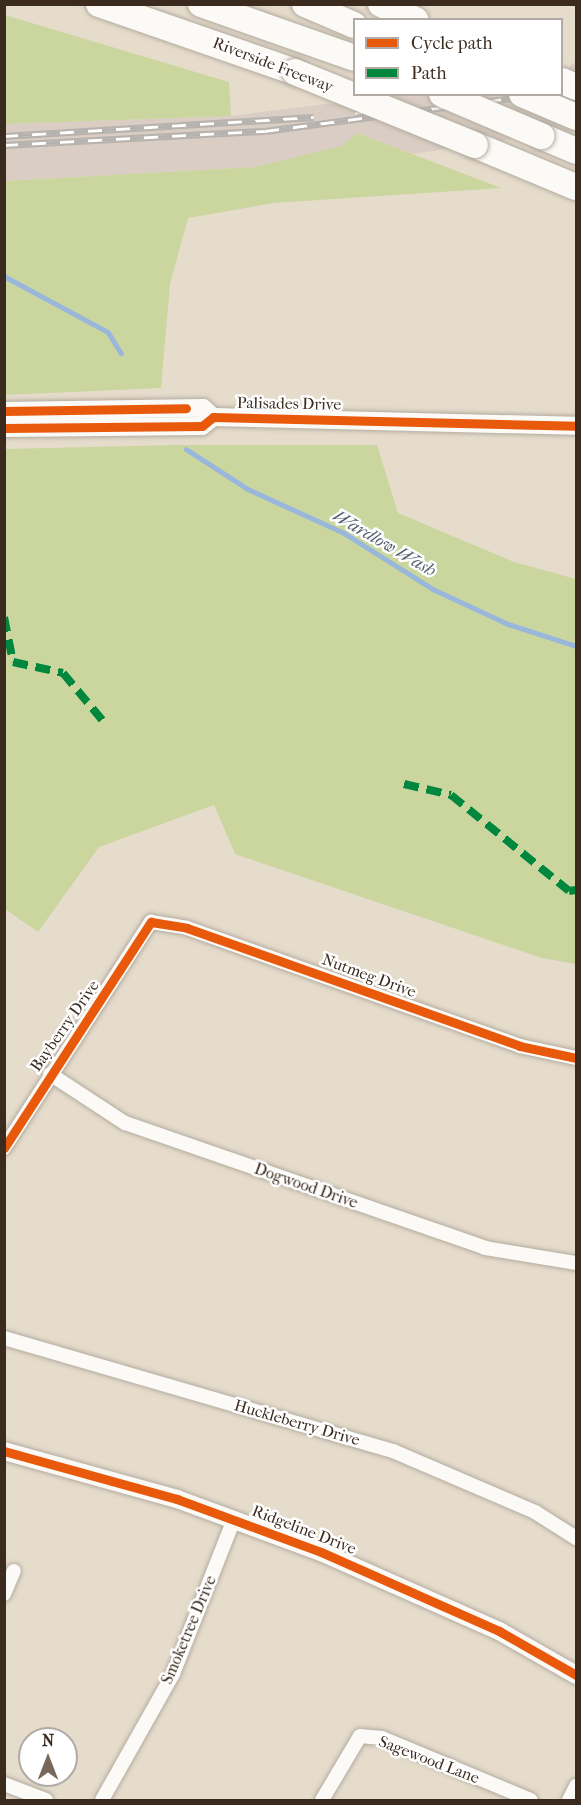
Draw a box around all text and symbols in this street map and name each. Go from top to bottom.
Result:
legend [353,18,563,96]
street label: Riverside Freeway [210,33,336,97]
text: Cycle path [411,33,492,54]
text: Path [411,63,447,84]
street label: Palisades Drive [237,393,341,415]
water label: Wardlow Wash [329,506,439,582]
street label: Nutmeg Drive [319,950,419,1002]
street label: Bayberry Drive [26,977,104,1075]
street label: Dogwood Drive [252,1159,360,1213]
street label: Huckleberry Drive [232,1396,362,1450]
street label: Ridgeline Drive [249,1501,359,1559]
street label: Smoketree Drive [157,1573,221,1687]
north arrow [18,1727,78,1787]
text: N [42,1731,54,1750]
street label: Sagewood Lane [376,1732,482,1788]

